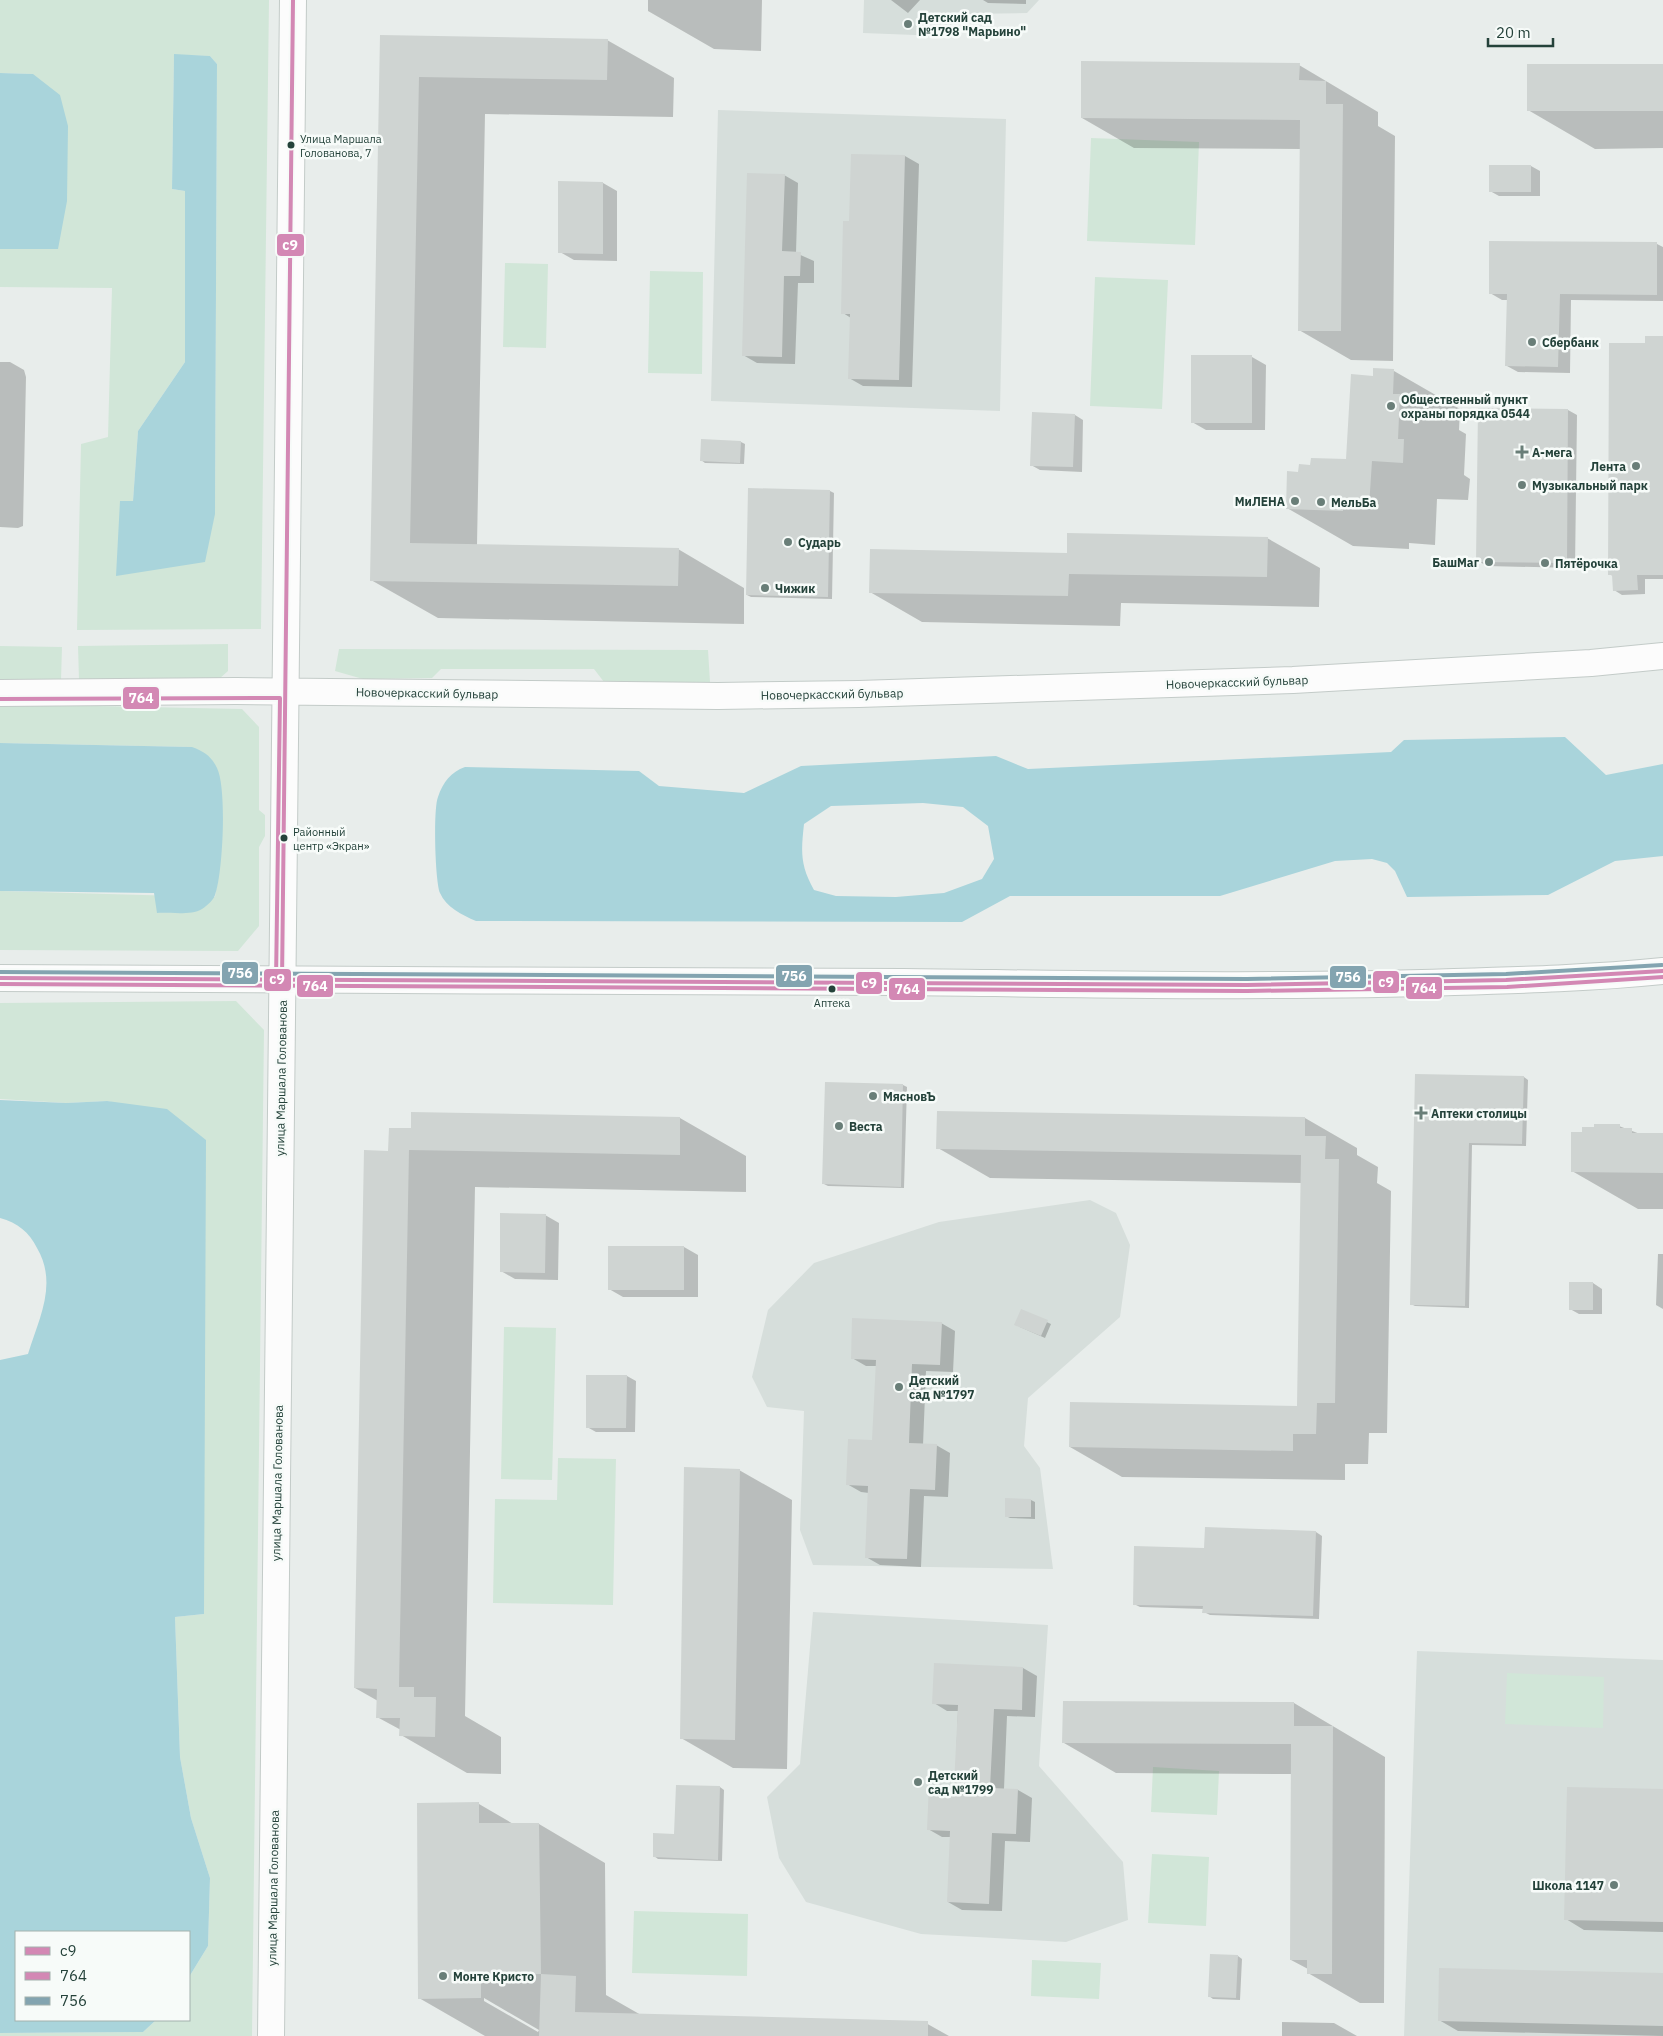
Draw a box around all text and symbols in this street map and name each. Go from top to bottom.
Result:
place label: Детский сад №1798 "Марьино" [918,10,1026,39]
scale bar [1488,15,1553,47]
marker: Детский сад №1798 "Марьино" [902,18,914,30]
text: 20 m [1496,23,1531,42]
place label: Улица Маршала Голованова, 7 [300,132,382,160]
marker: Улица Маршала Голованова, 7 [286,140,296,150]
line badge: с9 [276,233,305,257]
text: с9 [282,236,298,254]
place label: Сбербанк [1542,335,1599,350]
marker: Сбербанк [1526,336,1538,348]
place label: Общественный пункт охраны порядка 0544 [1401,392,1530,421]
marker: Общественный пункт охраны порядка 0544 [1385,400,1397,412]
place label: А-мега [1532,445,1573,460]
marker: А-мега [1516,446,1528,458]
place label: Лента [1590,459,1626,474]
marker: Лента [1630,460,1642,472]
place label: Музыкальный парк [1532,478,1648,493]
marker: Музыкальный парк [1516,479,1528,491]
place label: МиЛЕНА [1235,494,1285,509]
marker: МиЛЕНА [1289,495,1301,507]
place label: МельБа [1331,495,1377,510]
marker: МельБа [1315,496,1327,508]
place label: Сударь [798,535,841,550]
marker: Сударь [782,536,794,548]
place label: БашМаг [1432,555,1480,570]
marker: БашМаг [1483,556,1495,568]
place label: Пятёрочка [1555,556,1618,571]
marker: Пятёрочка [1539,557,1551,569]
place label: Чижик [775,581,815,596]
marker: Чижик [759,582,771,594]
street label: Новочеркасский бульвар [1165,672,1309,692]
street label: Новочеркасский бульвар [356,684,498,702]
street label: Новочеркасский бульвар [761,685,903,703]
line badge: 764 [122,686,160,710]
text: 764 [128,689,154,707]
place label: Районный центр «Экран» [293,825,370,853]
marker: Районный центр «Экран» [279,833,289,843]
line badge: 756 [221,961,259,985]
text: 756 [227,964,253,982]
line badge: 756 [775,964,813,988]
line badge: 756 [1329,965,1367,989]
text: 756 [781,967,807,985]
line badge: с9 [263,968,292,992]
text: 756 [1335,968,1361,986]
text: с9 [269,970,285,988]
line badge: с9 [1372,970,1400,994]
line badge: с9 [855,971,883,995]
text: с9 [1378,973,1394,991]
line badge: 764 [296,974,334,998]
text: с9 [861,974,877,992]
line badge: 764 [1405,976,1443,1000]
text: 764 [302,977,328,995]
line badge: 764 [888,977,926,1001]
text: 764 [1411,979,1437,997]
text: 764 [894,980,920,998]
marker: Аптека [827,984,837,994]
place label: Аптека [814,996,850,1010]
street label: улица Маршала Голованова [272,999,290,1156]
place label: МясновЪ [883,1089,936,1104]
marker: МясновЪ [867,1090,879,1102]
place label: Аптеки столицы [1431,1106,1527,1121]
marker: Аптеки столицы [1415,1107,1427,1119]
place label: Веста [849,1119,883,1134]
marker: Веста [833,1120,845,1132]
place label: Детский сад №1797 [909,1373,974,1402]
marker: Детский сад №1797 [893,1381,905,1393]
street label: улица Маршала Голованова [268,1404,286,1561]
place label: Детский сад №1799 [928,1768,993,1797]
marker: Детский сад №1799 [912,1776,924,1788]
street label: улица Маршала Голованова [264,1809,282,1966]
place label: Школа 1147 [1532,1878,1604,1893]
marker: Школа 1147 [1608,1879,1620,1891]
legend [15,1931,190,2021]
text: с9 [60,1941,77,1960]
text: 764 [60,1966,87,1985]
place label: Монте Кристо [453,1969,534,1984]
marker: Монте Кристо [437,1970,449,1982]
text: 756 [60,1991,87,2010]

